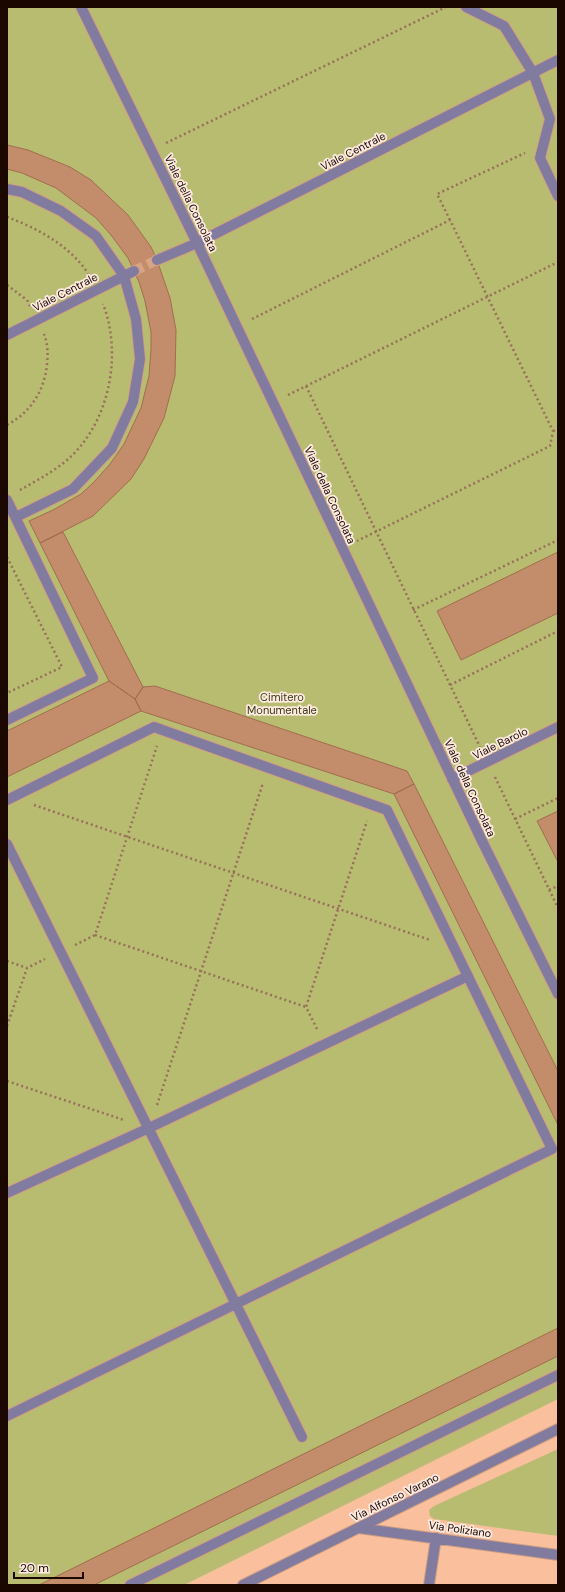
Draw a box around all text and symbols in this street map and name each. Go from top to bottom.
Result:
street label: Viale Centrale [318,129,388,173]
street label: Viale della Consolata [161,152,221,254]
street label: Viale Centrale [30,270,100,314]
street label: Viale della Consolata [301,444,359,546]
park label: Cimitero Monumentale [247,690,317,717]
street label: Viale Barolo [470,724,530,762]
street label: Viale della Consolata [441,737,499,839]
street label: Via Alfonso Varano [349,1470,441,1524]
street label: Via Poliziano [428,1518,492,1540]
scale bar [14,1554,83,1580]
text: 20 m [20,1560,49,1576]

